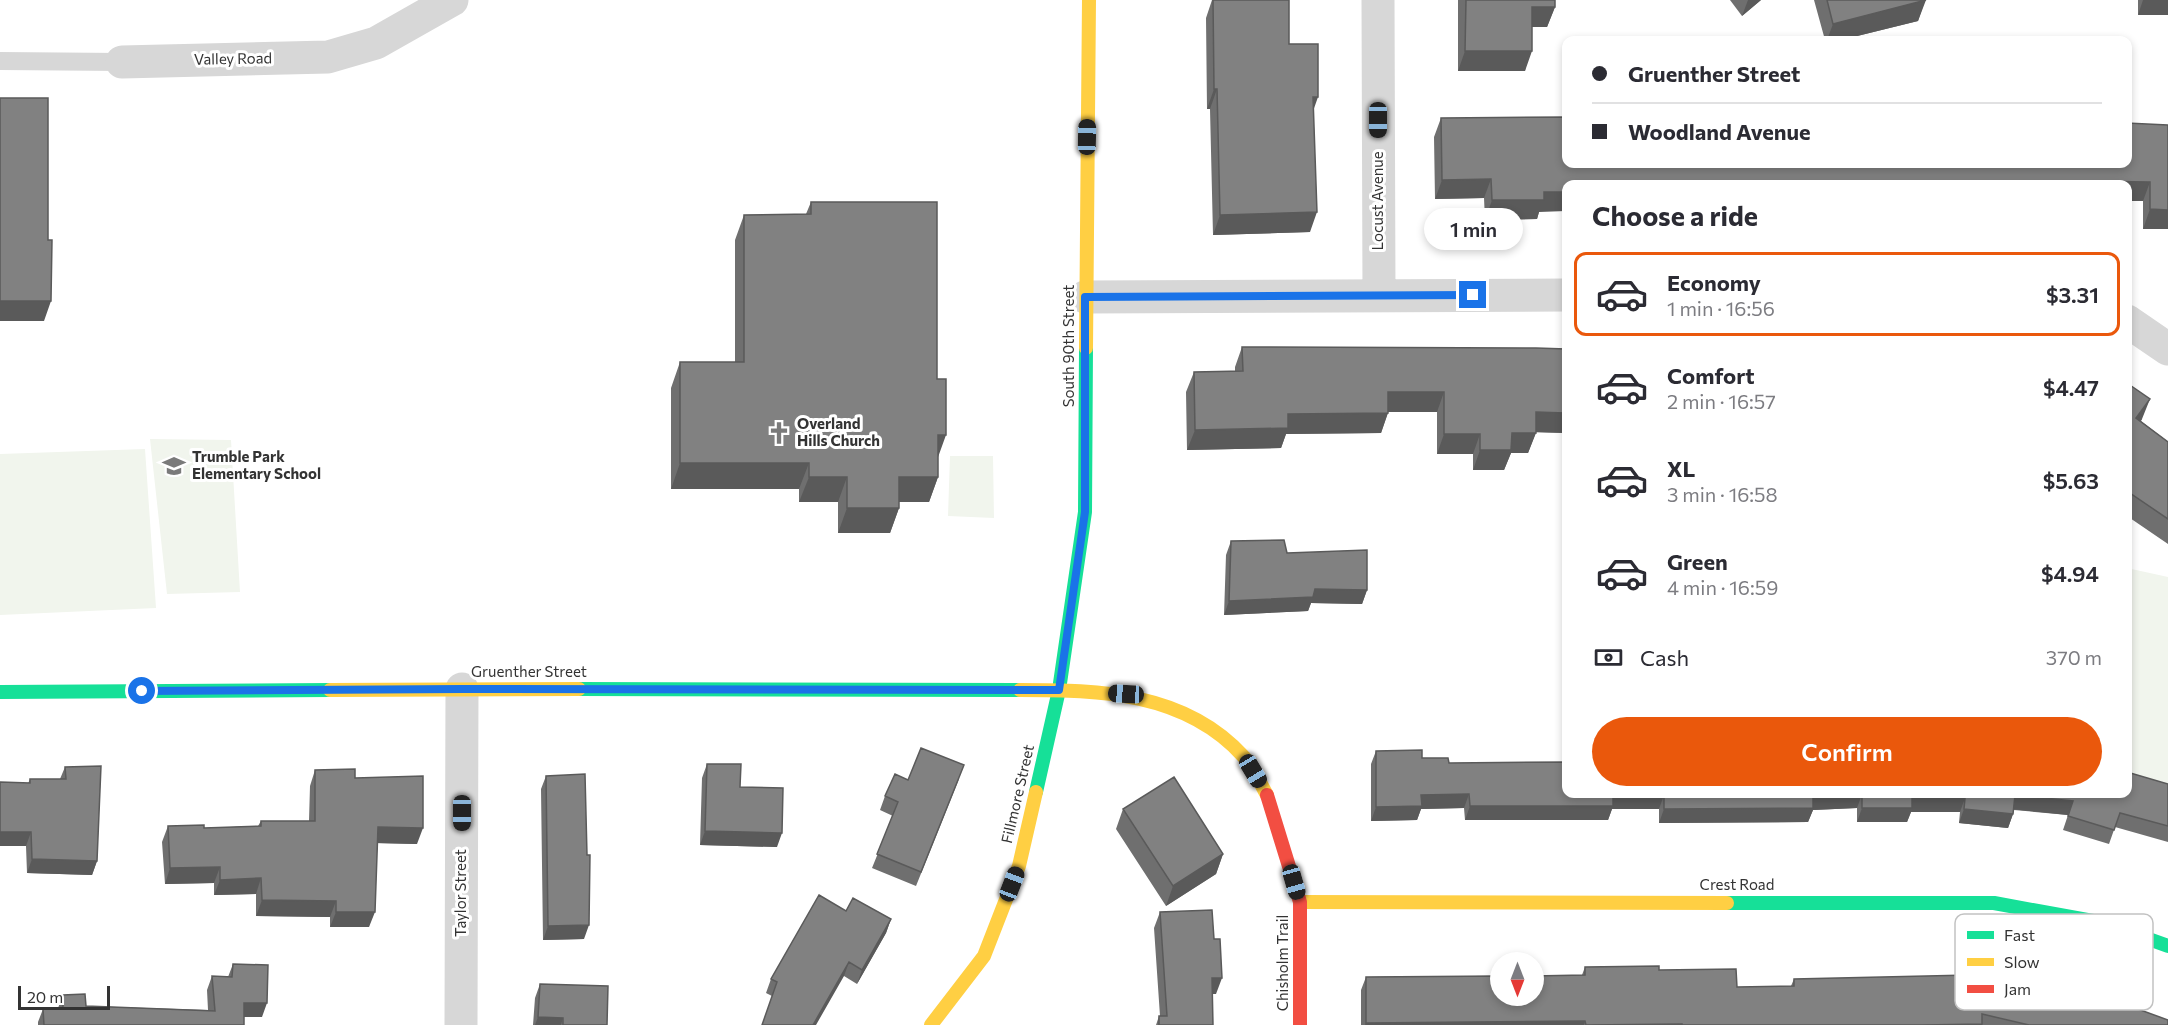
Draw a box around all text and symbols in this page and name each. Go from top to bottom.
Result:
street label: Valley Road [194,48,272,68]
text: Gruenther Street [1628,60,1800,87]
car [1369,102,1387,138]
text: Woodland Avenue [1628,118,1811,145]
car [1078,119,1096,155]
street label: Locust Avenue [1368,151,1386,251]
text: Choose a ride [1592,199,1758,232]
callout: 1 min [1424,208,1522,250]
text: 1 min [1450,217,1497,241]
icon: car [1595,267,1649,321]
text: Economy [1667,269,1761,296]
route end [1459,281,1486,308]
text: $3.31 [2046,281,2099,308]
street label: South 90th Street [1059,285,1077,407]
text: 1 min · 16:56 [1667,296,1775,320]
icon: car [1595,360,1649,414]
text: Comfort [1667,362,1755,389]
text: $4.47 [2043,374,2099,401]
text: 2 min · 16:57 [1667,389,1776,413]
place label: Overland Hills Church [797,414,880,449]
church icon: Overland Hills Church [766,420,792,446]
place label: Trumble Park Elementary School [192,447,321,482]
school or university icon: Trumble Park Elementary School [161,453,187,479]
icon: car [1595,453,1649,507]
text: XL [1667,455,1695,482]
text: $5.63 [2043,467,2099,494]
text: 3 min · 16:58 [1667,482,1778,506]
icon: car [1595,546,1649,600]
text: Green [1667,548,1728,575]
text: $4.94 [2041,560,2099,587]
text: 4 min · 16:59 [1667,575,1778,599]
icon: cash [1592,641,1625,674]
text: Cash [1640,644,1689,671]
text: 370 m [2046,645,2102,669]
street label: Gruenther Street [471,662,587,680]
route start [128,677,155,704]
car [1108,684,1144,704]
button: Confirm [1592,717,2102,786]
street label: Fillmore Street [997,743,1037,845]
car [1236,751,1270,791]
car [453,795,471,831]
street label: Taylor Street [451,849,469,937]
car [1280,862,1308,902]
car [997,864,1027,904]
street label: Crest Road [1700,875,1774,893]
legend [1955,914,2153,1010]
street label: Chisholm Trail [1273,915,1291,1011]
text: Fast [2004,925,2035,944]
north arrow [1490,952,1544,1006]
map controls [1490,952,1544,1006]
text: Slow [2004,952,2040,971]
text: Jam [2004,979,2031,998]
scale bar [18,983,110,1010]
text: 20 m [27,987,63,1006]

